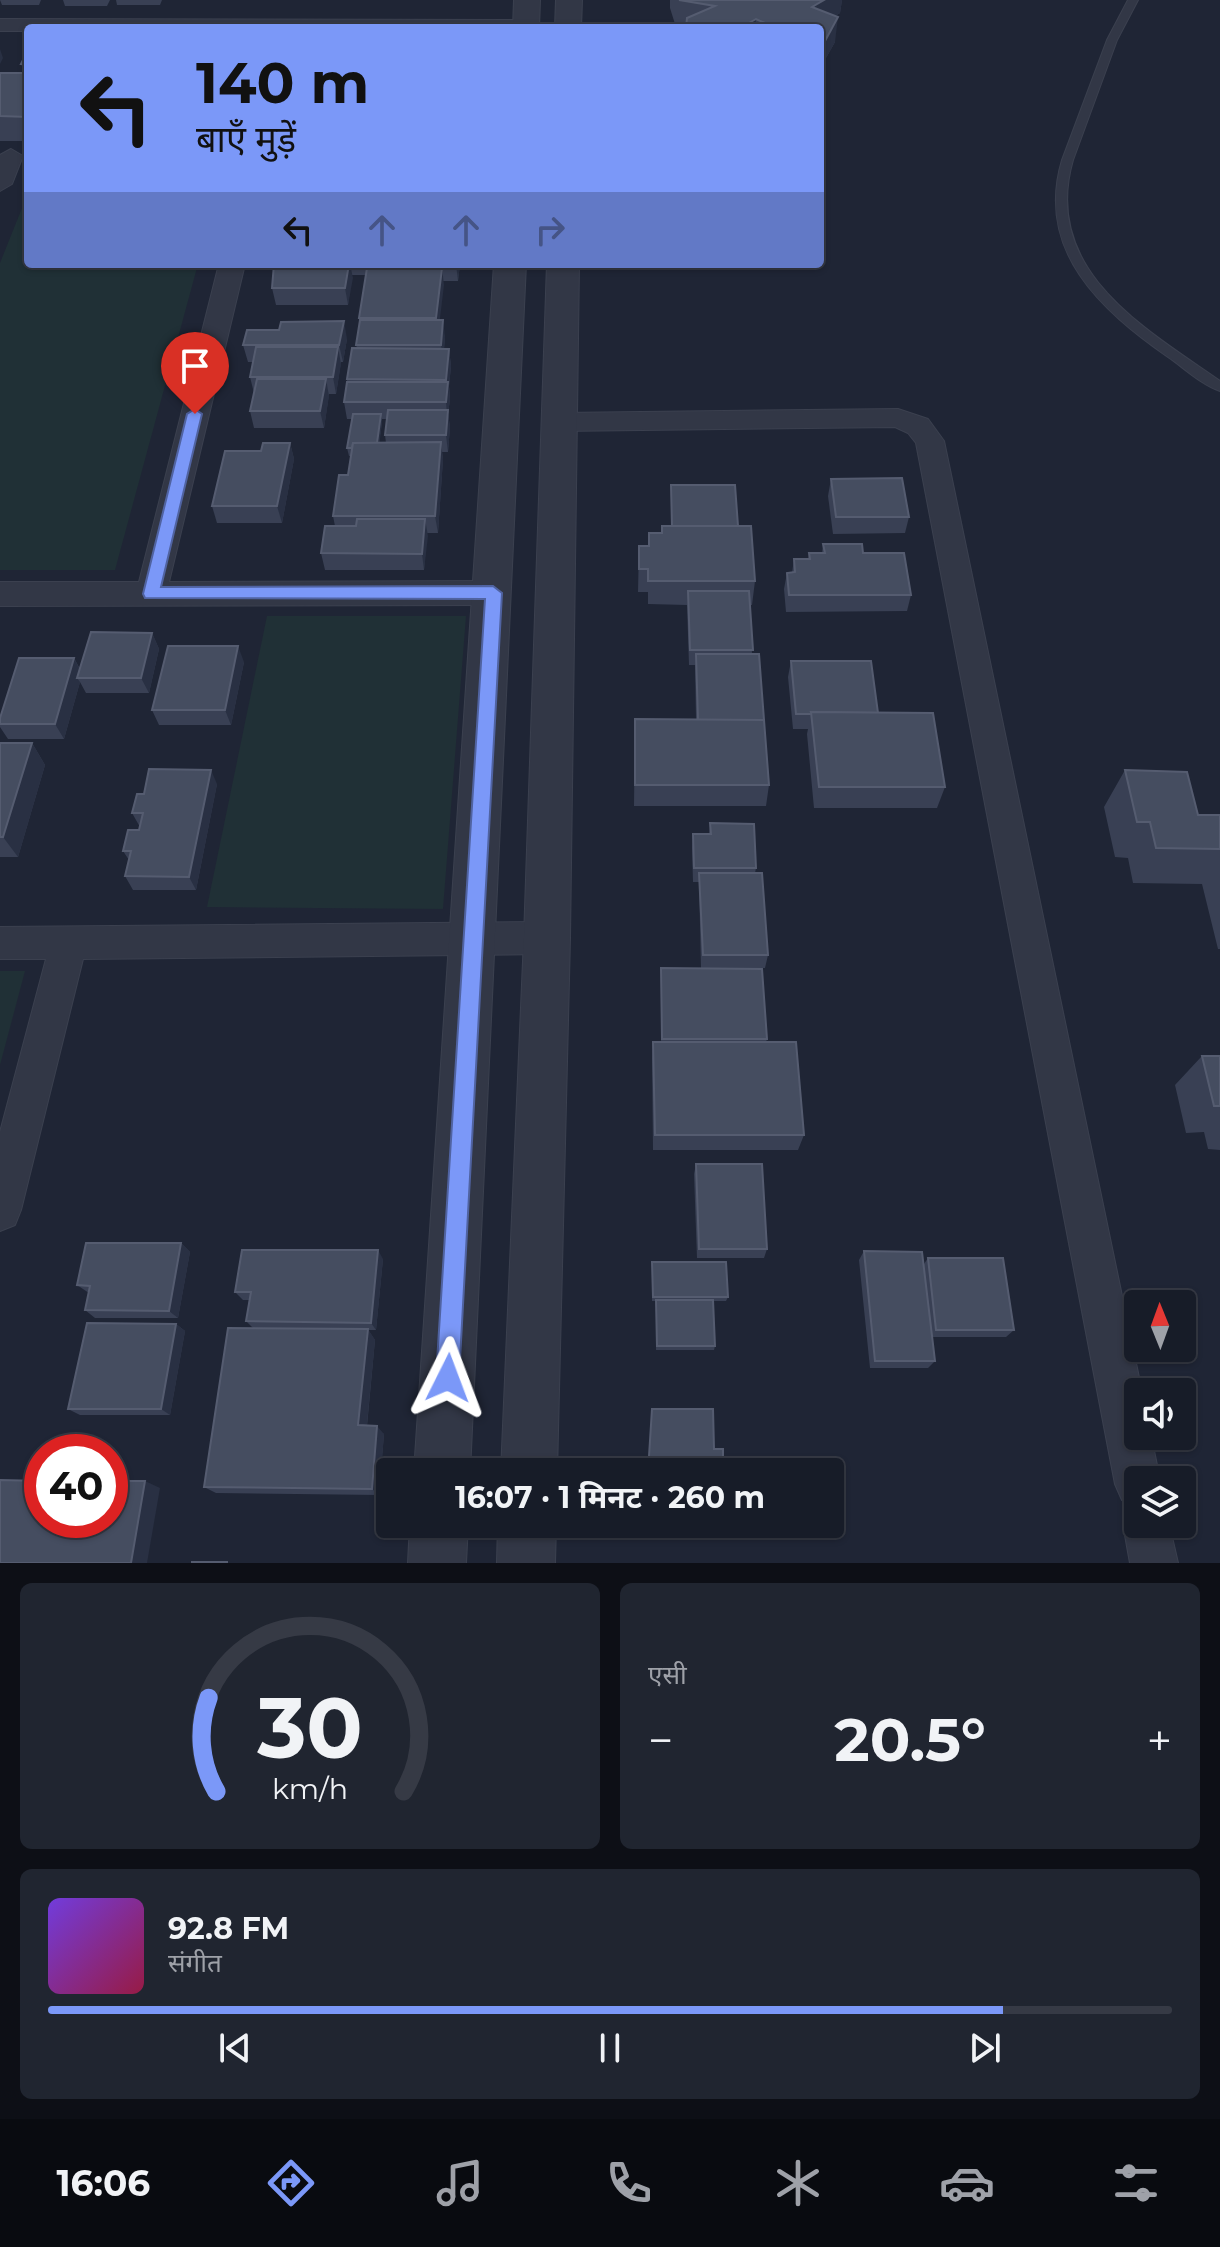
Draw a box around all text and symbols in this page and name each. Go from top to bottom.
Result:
text: 140 m [196,49,369,117]
icon: left [64,56,168,160]
text: बाएँ मुड़ें [196,117,296,161]
icon: left [276,208,320,252]
icon: ahead [360,208,404,252]
icon: ahead [444,208,488,252]
icon: right [528,208,572,252]
pin [161,332,229,414]
icon: arrive [173,344,217,388]
north arrow [1124,1290,1196,1362]
map controls [1124,1290,1196,1538]
position arrow [406,1336,490,1420]
button: sound [1124,1378,1196,1450]
speed limit sign: 40 [24,1434,128,1538]
button: layers [1124,1466,1196,1538]
text: 16:07 · 1 मिनट · 260 m [455,1479,765,1516]
text: एसी [648,1659,687,1691]
text: 30 [256,1677,363,1779]
text: 20.5° [834,1703,986,1776]
text: − [648,1713,673,1767]
text: + [1147,1713,1172,1767]
text: km/h [272,1771,348,1806]
text: 92.8 FM [168,1910,289,1947]
text: संगीत [168,1947,222,1979]
icon: previous [213,2026,257,2070]
icon: pause [588,2026,632,2070]
icon: next [963,2026,1007,2070]
icon: directions [263,2155,319,2211]
icon: music [432,2155,488,2211]
icon: phone [601,2155,657,2211]
icon: climate [770,2155,826,2211]
icon: car [939,2155,995,2211]
icon: filters [1108,2155,1164,2211]
text: 16:06 [56,2161,150,2205]

